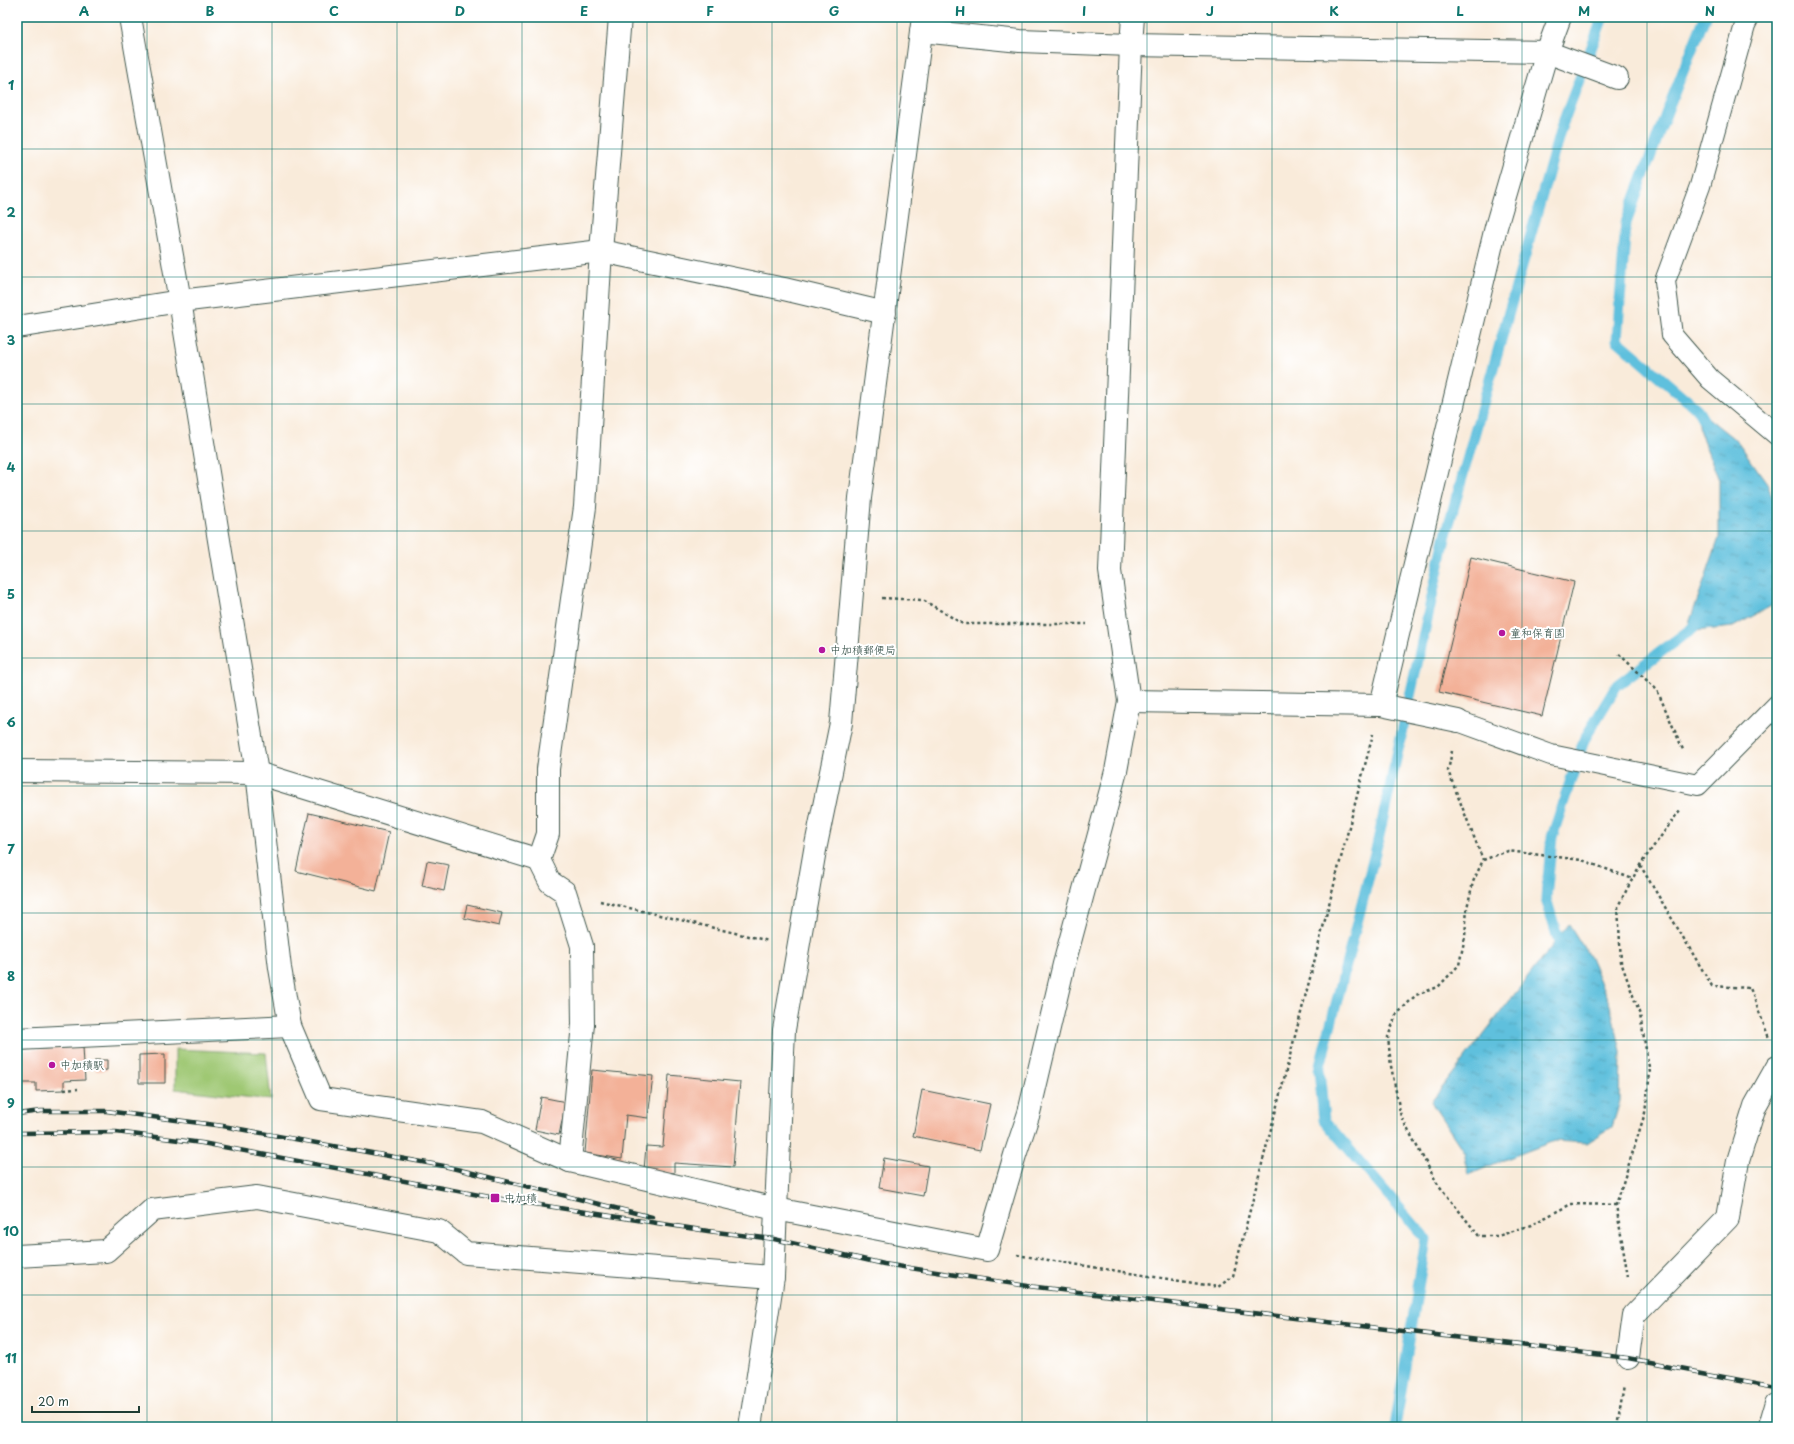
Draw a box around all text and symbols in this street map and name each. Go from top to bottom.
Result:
text: A [79,1,89,20]
text: B [206,1,215,20]
text: C [329,1,339,20]
text: D [455,1,465,20]
text: E [580,1,588,20]
text: F [706,1,714,20]
text: G [829,1,839,20]
text: H [955,1,965,20]
text: I [1082,1,1086,20]
text: J [1206,1,1214,20]
text: K [1329,1,1339,20]
text: L [1456,1,1464,20]
text: M [1578,1,1590,20]
text: N [1705,1,1715,20]
text: 1 [8,75,14,94]
text: 2 [6,202,16,221]
text: 3 [7,330,16,349]
text: 4 [7,457,16,476]
text: 5 [7,584,15,603]
place label: 童和保育園 [1510,624,1565,641]
marker: 童和保育園 [1497,628,1507,638]
place label: 中加積郵便局 [830,641,896,658]
marker: 中加積郵便局 [817,645,827,655]
text: 6 [6,712,16,731]
text: 7 [7,839,15,858]
text: 8 [7,966,15,985]
place label: 中加積駅 [60,1056,104,1073]
marker: 中加積駅 [47,1060,57,1070]
text: 9 [7,1093,15,1112]
place label: 中加積 [504,1189,537,1206]
marker: 中加積 [489,1192,501,1204]
text: 10 [3,1221,19,1240]
text: 11 [5,1348,17,1367]
scale bar [32,1388,139,1414]
text: 20 m [38,1392,69,1410]

